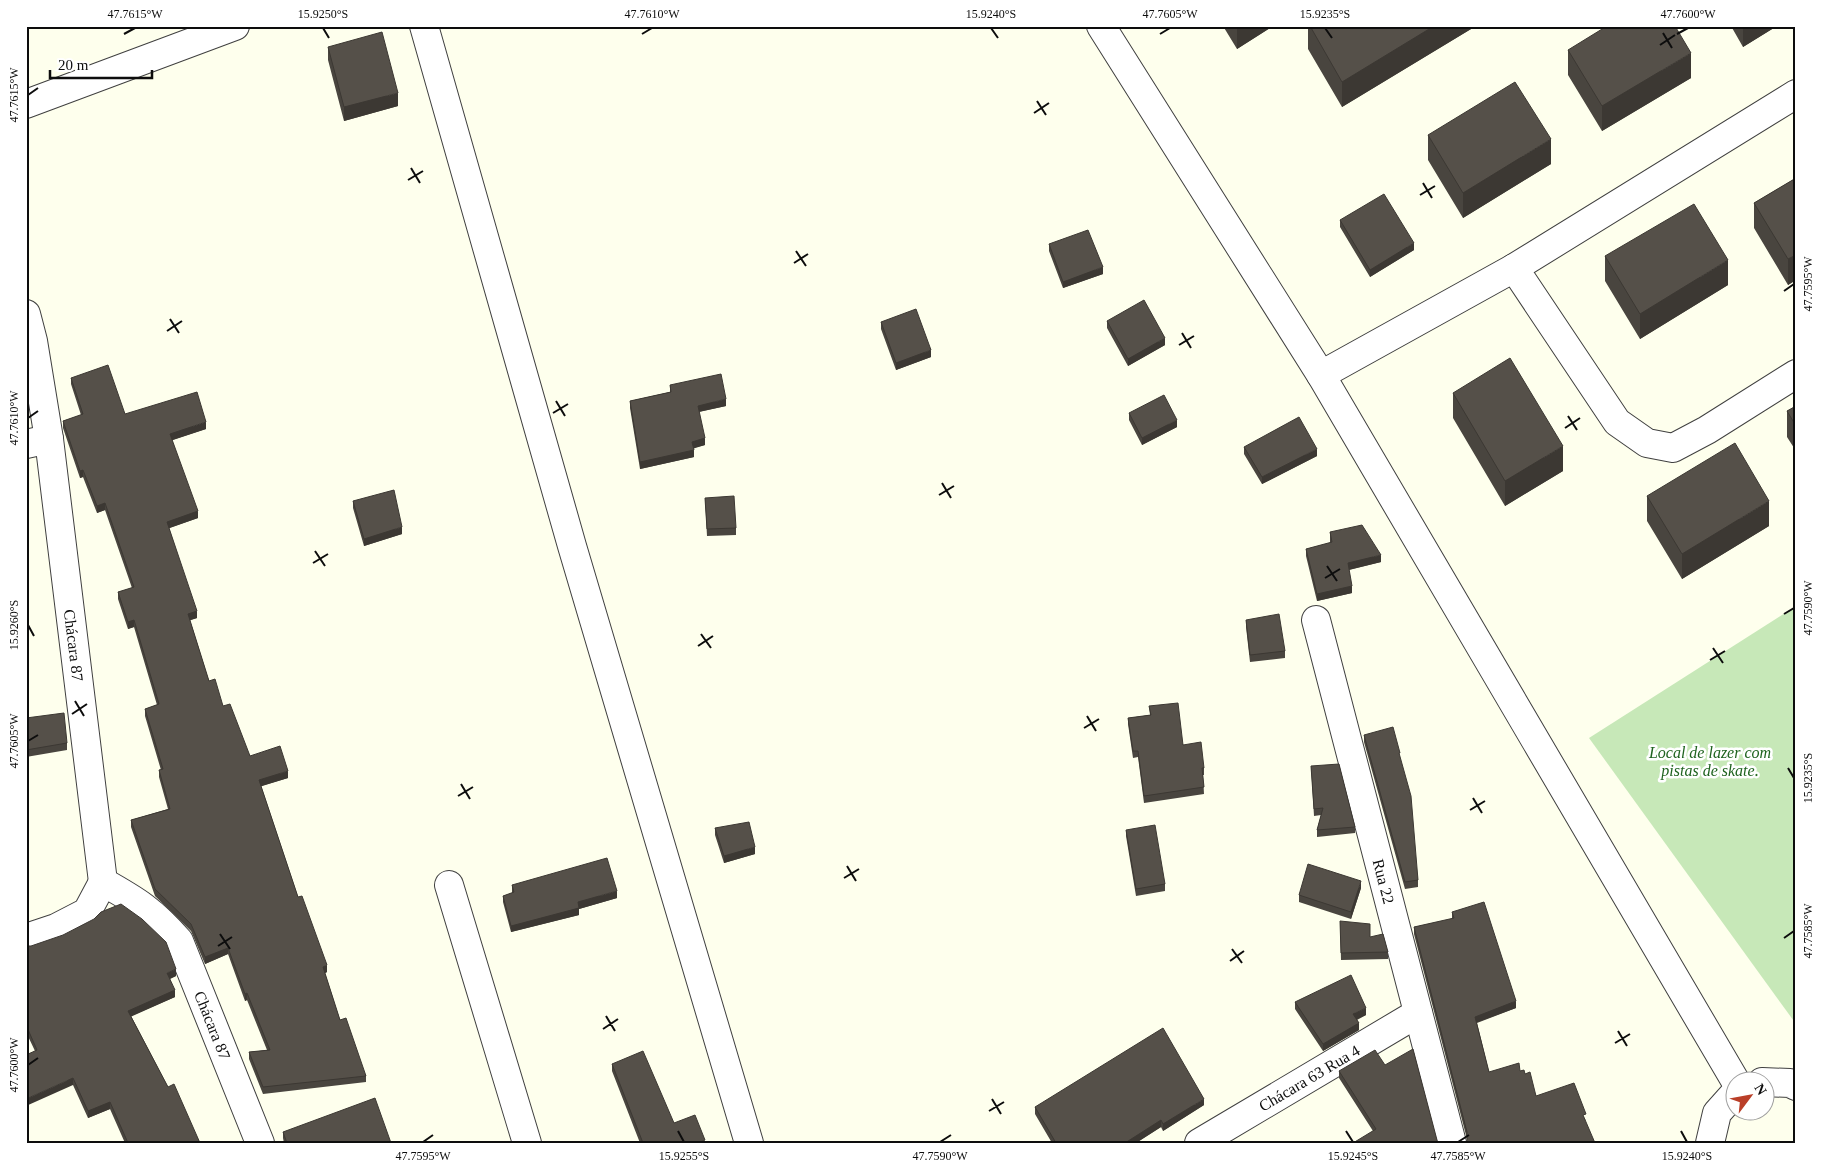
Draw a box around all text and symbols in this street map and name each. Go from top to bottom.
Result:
text: 47.7615°W [107,7,163,21]
text: 15.9250°S [298,7,348,21]
text: 47.7610°W [624,7,680,21]
text: 15.9240°S [966,7,1016,21]
text: 47.7605°W [1142,7,1198,21]
text: 15.9235°S [1300,7,1350,21]
text: 47.7600°W [1660,7,1716,21]
scale bar [50,48,152,80]
text: 20 m [58,57,89,73]
text: 47.7615°W [7,67,21,123]
text: 47.7595°W [1801,256,1815,312]
text: 47.7610°W [7,390,21,446]
text: 47.7590°W [1801,580,1815,636]
text: 15.9260°S [7,600,21,650]
street label: Chácara 87 [61,608,87,682]
text: 47.7605°W [7,713,21,769]
park label: Local de lazer com pistas de skate. [1648,744,1771,780]
text: 15.9235°S [1801,753,1815,803]
street label: Rua 22 [1370,857,1398,906]
text: 47.7585°W [1801,903,1815,959]
street label: Chácara 87 [191,988,234,1062]
text: 47.7600°W [7,1037,21,1093]
street label: Chácara 63 Rua 4 [1256,1041,1363,1114]
north arrow [1724,1072,1774,1122]
text: N [1752,1081,1770,1098]
text: 47.7595°W [395,1149,451,1163]
text: 15.9255°S [659,1149,709,1163]
text: 47.7590°W [912,1149,968,1163]
text: 15.9245°S [1328,1149,1378,1163]
text: 47.7585°W [1430,1149,1486,1163]
text: 15.9240°S [1662,1149,1712,1163]

